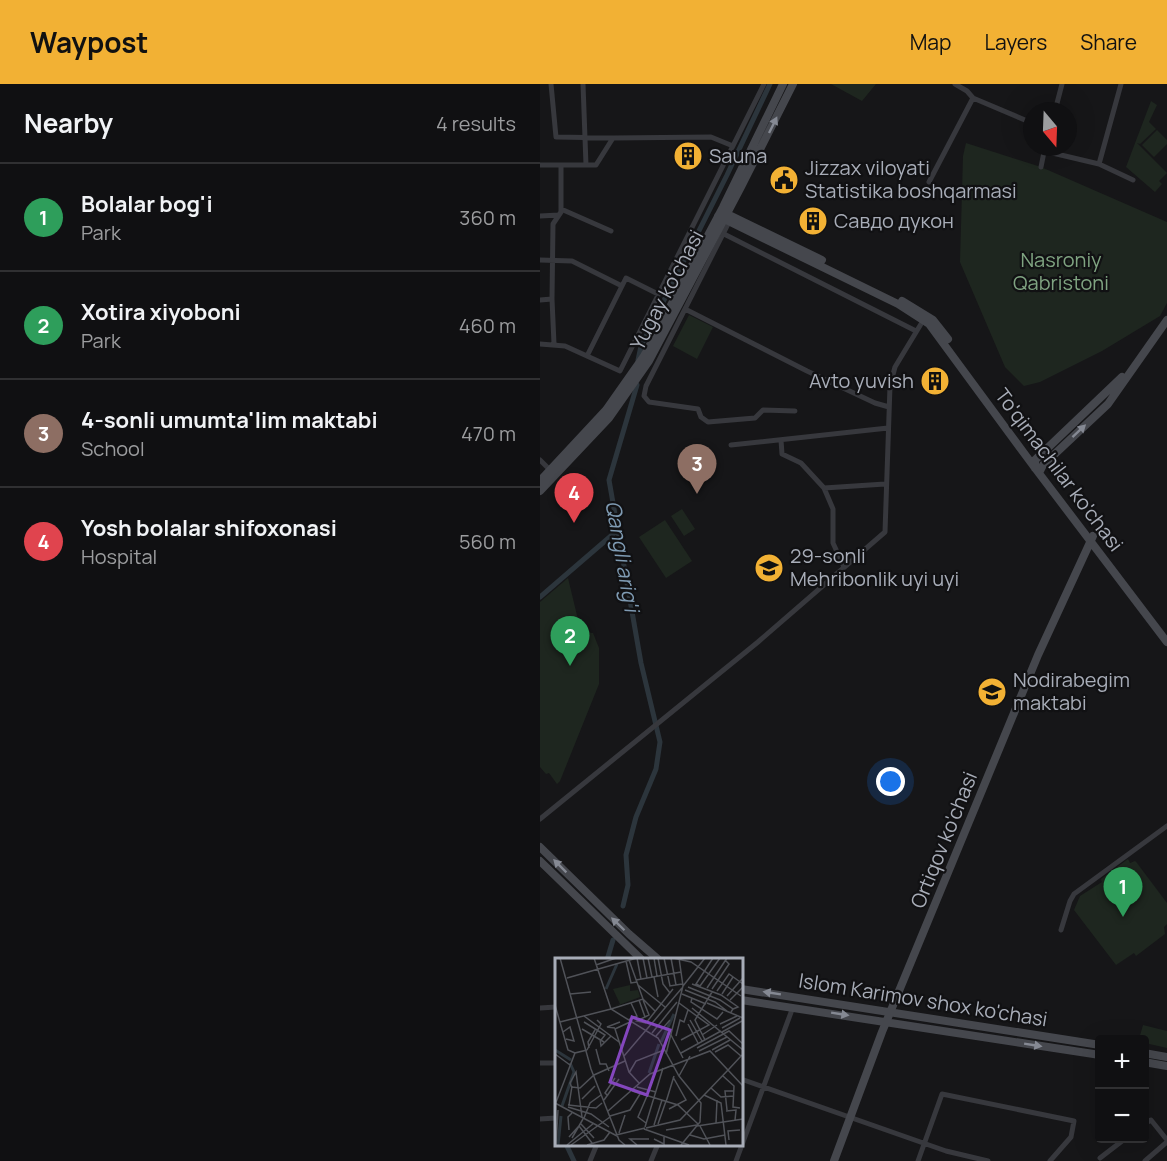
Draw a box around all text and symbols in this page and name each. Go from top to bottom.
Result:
text: Waypost [30,23,149,61]
text: Map [910,28,951,56]
text: Layers [984,28,1047,56]
text: Share [1080,28,1137,56]
north arrow [1023,102,1077,156]
text: Nearby [24,105,113,141]
text: 4 results [436,110,516,137]
one-way arrow [768,116,777,133]
building icon: Sauna [672,140,704,172]
place label: Sauna [709,142,767,169]
place label: Jizzax viloyati Statistika boshqarmasi [805,154,1017,204]
public building icon: Jizzax viloyati Statistika boshqarmasi [768,164,800,196]
text: Bolalar bog'i [81,189,213,219]
text: 1 [39,204,48,231]
text: 360 m [459,204,516,231]
building icon: Cавдо дукон [797,205,829,237]
place label: Cавдо дукон [834,207,954,234]
text: Park [81,219,121,246]
street label: Yugay ko'chasi [624,225,710,354]
park label: Nasroniy Qabristoni [1013,246,1109,296]
text: Xotira xiyoboni [81,297,241,327]
text: 2 [38,312,49,339]
text: 460 m [459,312,516,339]
text: Park [81,327,121,354]
building icon: Avto yuvish [919,365,951,397]
place label: Avto yuvish [809,367,914,394]
street label: To'qimachilar ko'chasi [989,383,1130,557]
text: 4-sonli umumta'lim maktabi [81,405,378,435]
text: 3 [38,420,49,447]
text: 470 m [461,420,516,447]
one-way arrow [1071,425,1085,439]
text: School [81,435,145,462]
pin: 3 [678,444,716,494]
pin: 4 [555,474,594,523]
water label: Qangli arig'i [599,498,647,617]
text: Yosh bolalar shifoxonasi [81,513,337,543]
text: 4 [37,528,50,555]
text: 560 m [459,528,516,555]
place label: 29-sonli Mehribonlik uyi uyi [790,542,959,592]
text: Hospital [81,543,157,570]
school or university icon: 29-sonli Mehribonlik uyi uyi [753,552,785,584]
pin: 2 [550,616,590,666]
place label: Nodirabegim maktabi [1013,666,1130,716]
school or university icon: Nodirabegim maktabi [976,676,1008,708]
your location [876,767,905,796]
street label: Ortiqov ko'chasi [904,768,983,912]
one-way arrow [552,859,567,873]
pin: 1 [1104,868,1142,917]
one-way arrow [612,917,626,931]
inset map [555,958,742,1146]
street label: Islom Karimov shox ko'chasi [797,966,1049,1033]
one-way arrow [762,989,781,998]
one-way arrow [831,1010,850,1019]
map controls [1095,1035,1149,1143]
button: + [1095,1035,1149,1089]
one-way arrow [1024,1040,1043,1049]
button: − [1095,1089,1149,1143]

